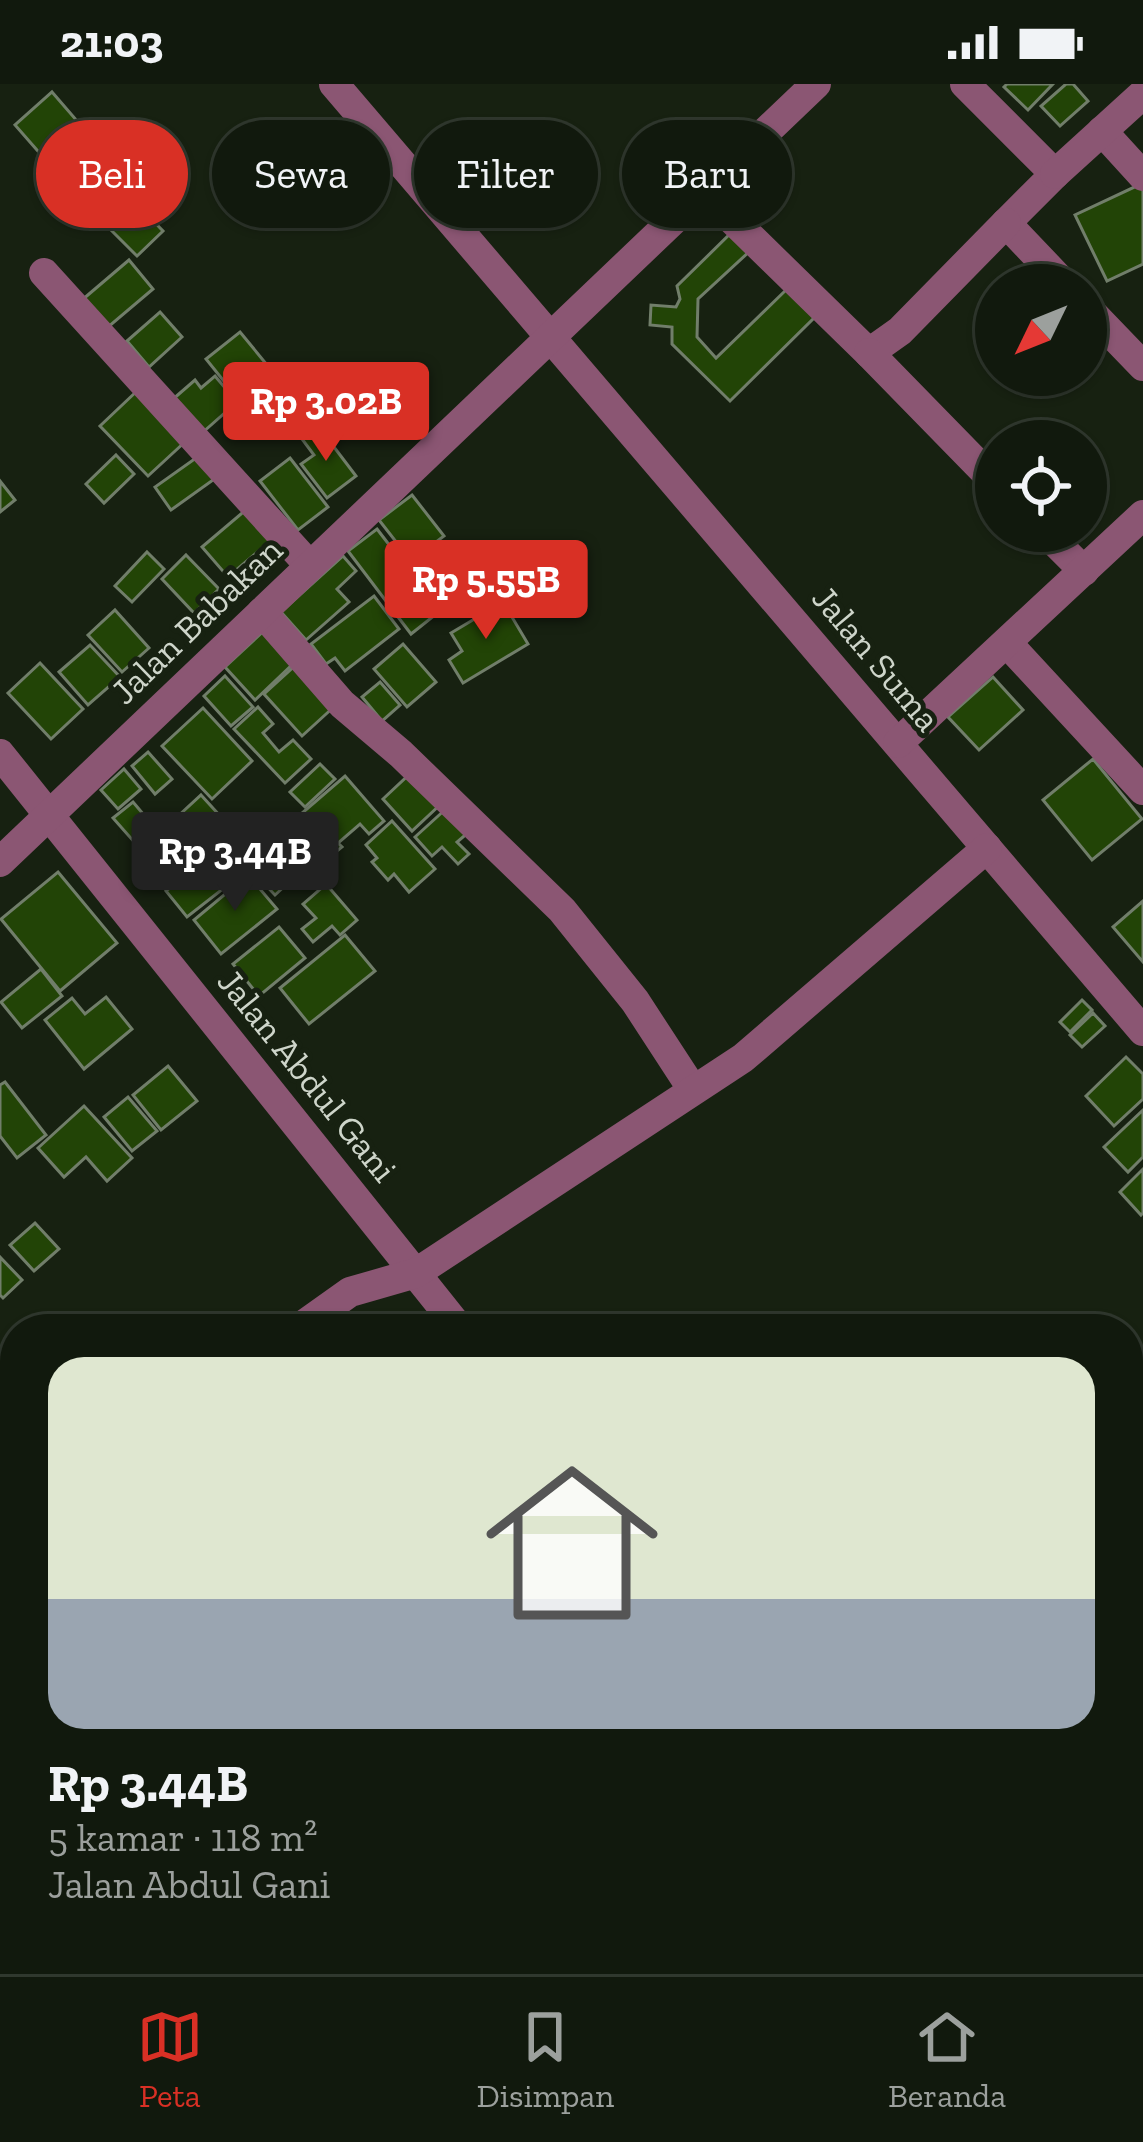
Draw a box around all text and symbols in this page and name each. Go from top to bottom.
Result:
text: 21:03 [60,15,163,69]
chip: Beli [36,120,188,228]
chip: Sewa [212,120,390,228]
chip: Filter [414,120,598,228]
chip: Baru [622,120,792,228]
north arrow [975,264,1107,396]
map controls [975,264,1107,552]
pin: Rp 3.02B [202,362,450,464]
text: Rp 3.02B [250,377,402,424]
button: locate [975,420,1107,552]
street label: Jalan Babakan [102,528,291,713]
pin: Rp 5.55B [362,540,610,642]
text: Rp 5.55B [412,555,560,602]
street label: Jalan Suma [803,577,950,740]
pin: Rp 3.44B [111,812,359,914]
text: Rp 3.44B [159,827,311,874]
street label: Jalan Abdul Gani [209,960,406,1190]
icon: home [464,1435,680,1651]
text: Rp 3.44B [48,1753,248,1814]
text: 5 kamar · 118 m² [48,1814,318,1861]
text: Jalan Abdul Gani [48,1861,330,1908]
tab: Peta [137,2004,203,2115]
tab: Disimpan [477,2004,614,2115]
tab: Beranda [888,2004,1006,2115]

